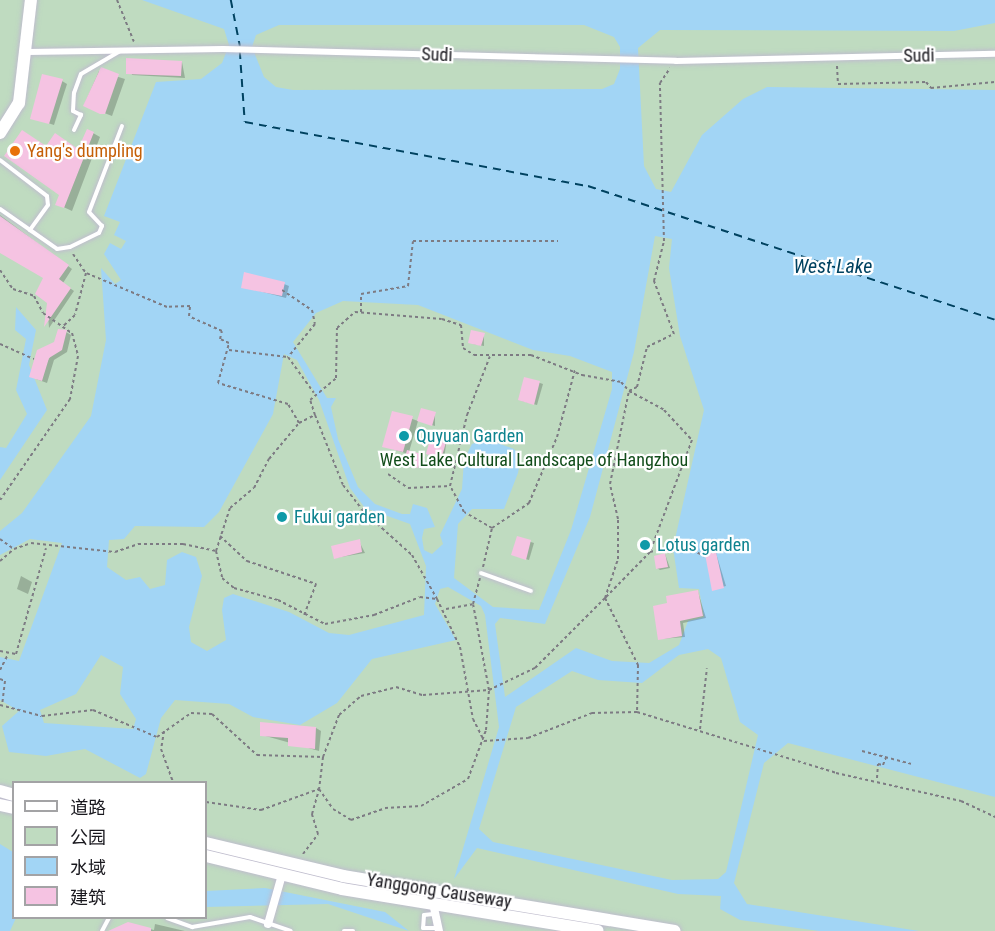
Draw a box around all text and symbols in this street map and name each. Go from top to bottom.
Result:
street label: Sudi [421,44,453,66]
street label: Sudi [903,45,935,67]
place label: Yang's dumpling [27,140,143,162]
marker: Yang's dumpling [8,144,22,158]
water label: West Lake [794,254,872,278]
place label: Quyuan Garden [416,425,524,447]
marker: Quyuan Garden [397,429,411,443]
park label: West Lake Cultural Landscape of Hangzhou [380,449,688,471]
place label: Fukui garden [294,506,385,528]
marker: Fukui garden [275,510,289,524]
place label: Lotus garden [657,534,750,556]
marker: Lotus garden [638,538,652,552]
legend [12,781,207,919]
text: 道路 [70,797,106,818]
text: 公园 [70,827,106,848]
text: 水域 [70,857,106,878]
street label: Yanggong Causeway [365,869,513,913]
text: 建筑 [70,887,106,908]

